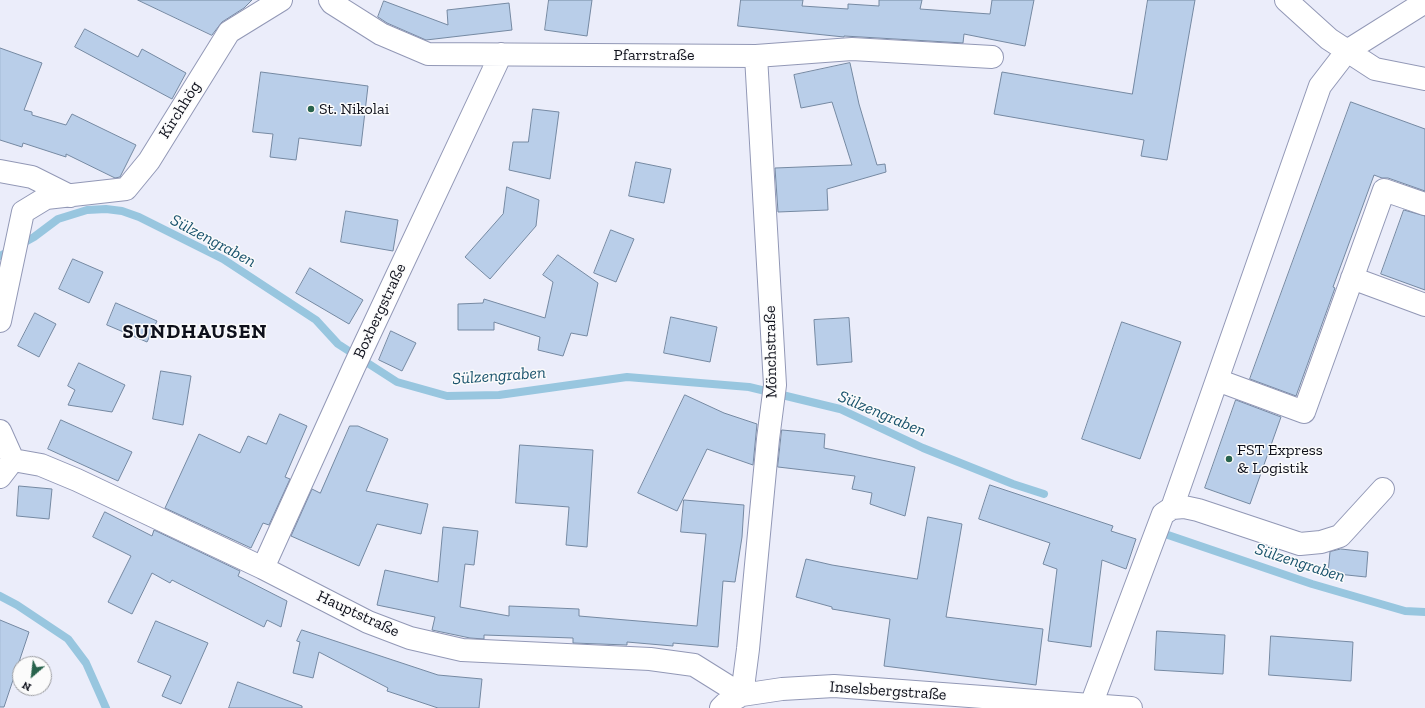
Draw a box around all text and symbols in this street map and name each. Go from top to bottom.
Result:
street label: Pfarrstraße [614,45,694,65]
street label: Kirchhög [155,78,205,142]
place label: St. Nikolai [319,99,389,119]
marker: St. Nikolai [306,104,316,114]
water label: Sülzengraben [167,210,259,272]
street label: Boxbergstraße [350,260,410,362]
street label: Mönchstraße [761,305,781,399]
district label: SUNDHAUSEN [122,320,268,344]
water label: Sülzengraben [452,363,546,389]
water label: Sülzengraben [835,386,929,442]
place label: FST Express & Logistik [1237,440,1323,478]
marker: FST Express & Logistik [1224,454,1234,464]
water label: Sülzengraben [1252,539,1348,587]
street label: Hauptstraße [314,587,402,641]
north arrow [12,656,52,696]
street label: Inselsbergstraße [829,677,947,705]
text: N [20,678,33,694]

